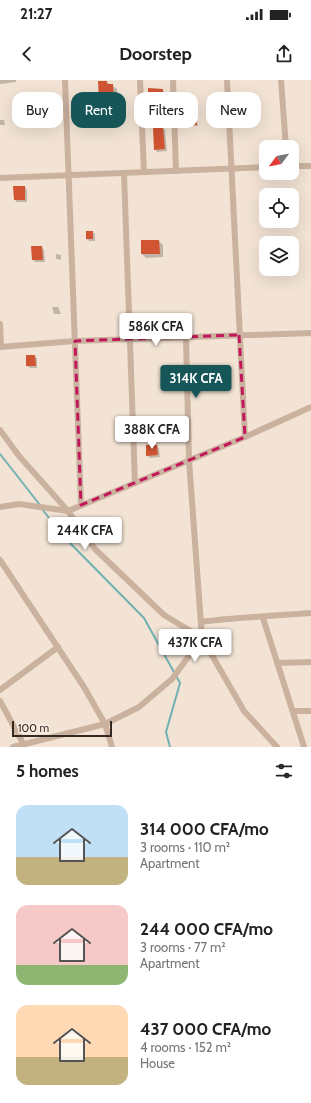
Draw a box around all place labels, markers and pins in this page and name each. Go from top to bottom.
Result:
pin: 586K CFA [115,313,197,347]
pin: 314K CFA [155,365,237,399]
pin: 388K CFA [111,416,193,450]
pin: 244K CFA [44,517,126,551]
pin: 437K CFA [154,629,236,663]

